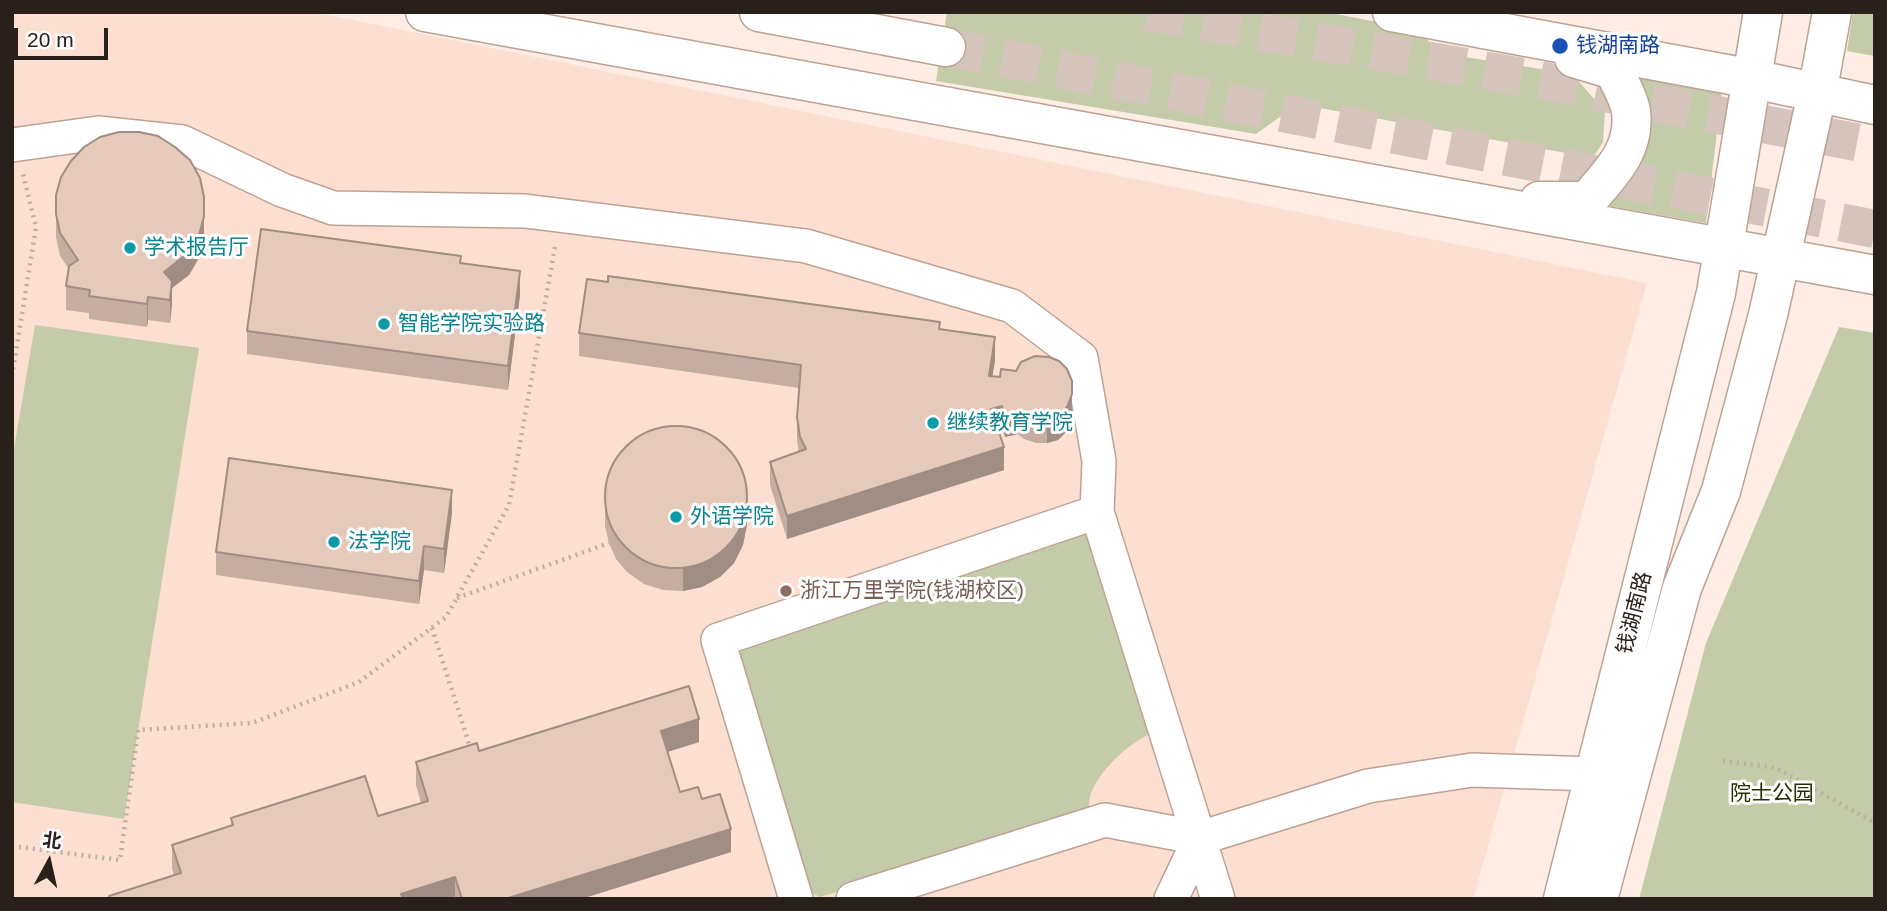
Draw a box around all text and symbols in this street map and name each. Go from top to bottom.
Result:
scale bar [18,14,112,58]
text: 20 m [27,28,74,51]
place label: 钱湖南路 [1576,33,1660,59]
marker: 钱湖南路 [1550,36,1570,56]
place label: 学术报告厅 [144,235,249,261]
marker: 学术报告厅 [122,240,138,256]
place label: 智能学院实验路 [398,311,545,337]
marker: 智能学院实验路 [376,316,392,332]
place label: 继续教育学院 [947,410,1073,436]
marker: 继续教育学院 [925,415,941,431]
place label: 外语学院 [690,504,774,530]
marker: 外语学院 [668,509,684,525]
place label: 法学院 [348,529,411,555]
marker: 法学院 [326,534,342,550]
street label: 钱湖南路 [1613,569,1657,657]
place label: 浙江万里学院(钱湖校区) [800,578,1024,604]
marker: 浙江万里学院(钱湖校区) [778,583,794,599]
park label: 院士公园 [1730,781,1814,807]
north arrow [14,827,84,897]
text: 北 [41,829,63,852]

